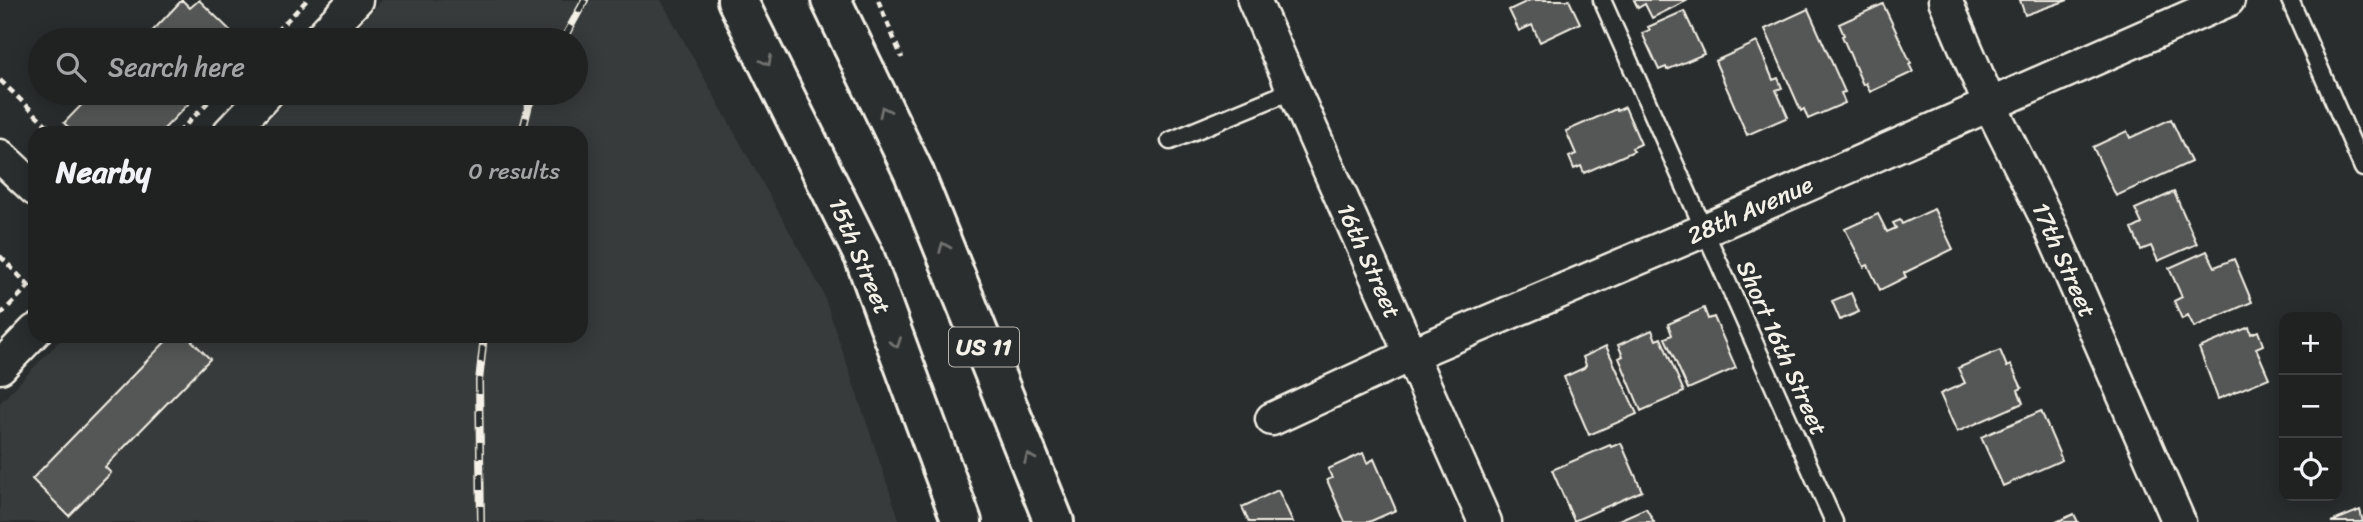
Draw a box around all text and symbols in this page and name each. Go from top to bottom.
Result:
search box [28,28,588,105]
text: Search here [108,44,245,90]
icon: search [52,48,90,86]
one-way arrow [759,54,773,66]
one-way arrow [879,106,893,118]
text: Nearby [56,145,151,199]
text: 0 results [468,151,560,192]
street label: 28th Avenue [1680,163,1820,256]
street label: 15th Street [816,191,904,321]
street label: 17th Street [2020,195,2108,325]
street label: 16th Street [1325,196,1413,326]
one-way arrow [938,242,952,254]
street label: Short 16th Street [1724,253,1840,443]
map controls [2279,312,2342,501]
button: + [2279,312,2342,375]
road number: US 11 [949,328,1019,366]
one-way arrow [888,336,902,348]
button: − [2279,375,2342,438]
button: locate [2279,438,2342,501]
one-way arrow [1024,453,1038,465]

